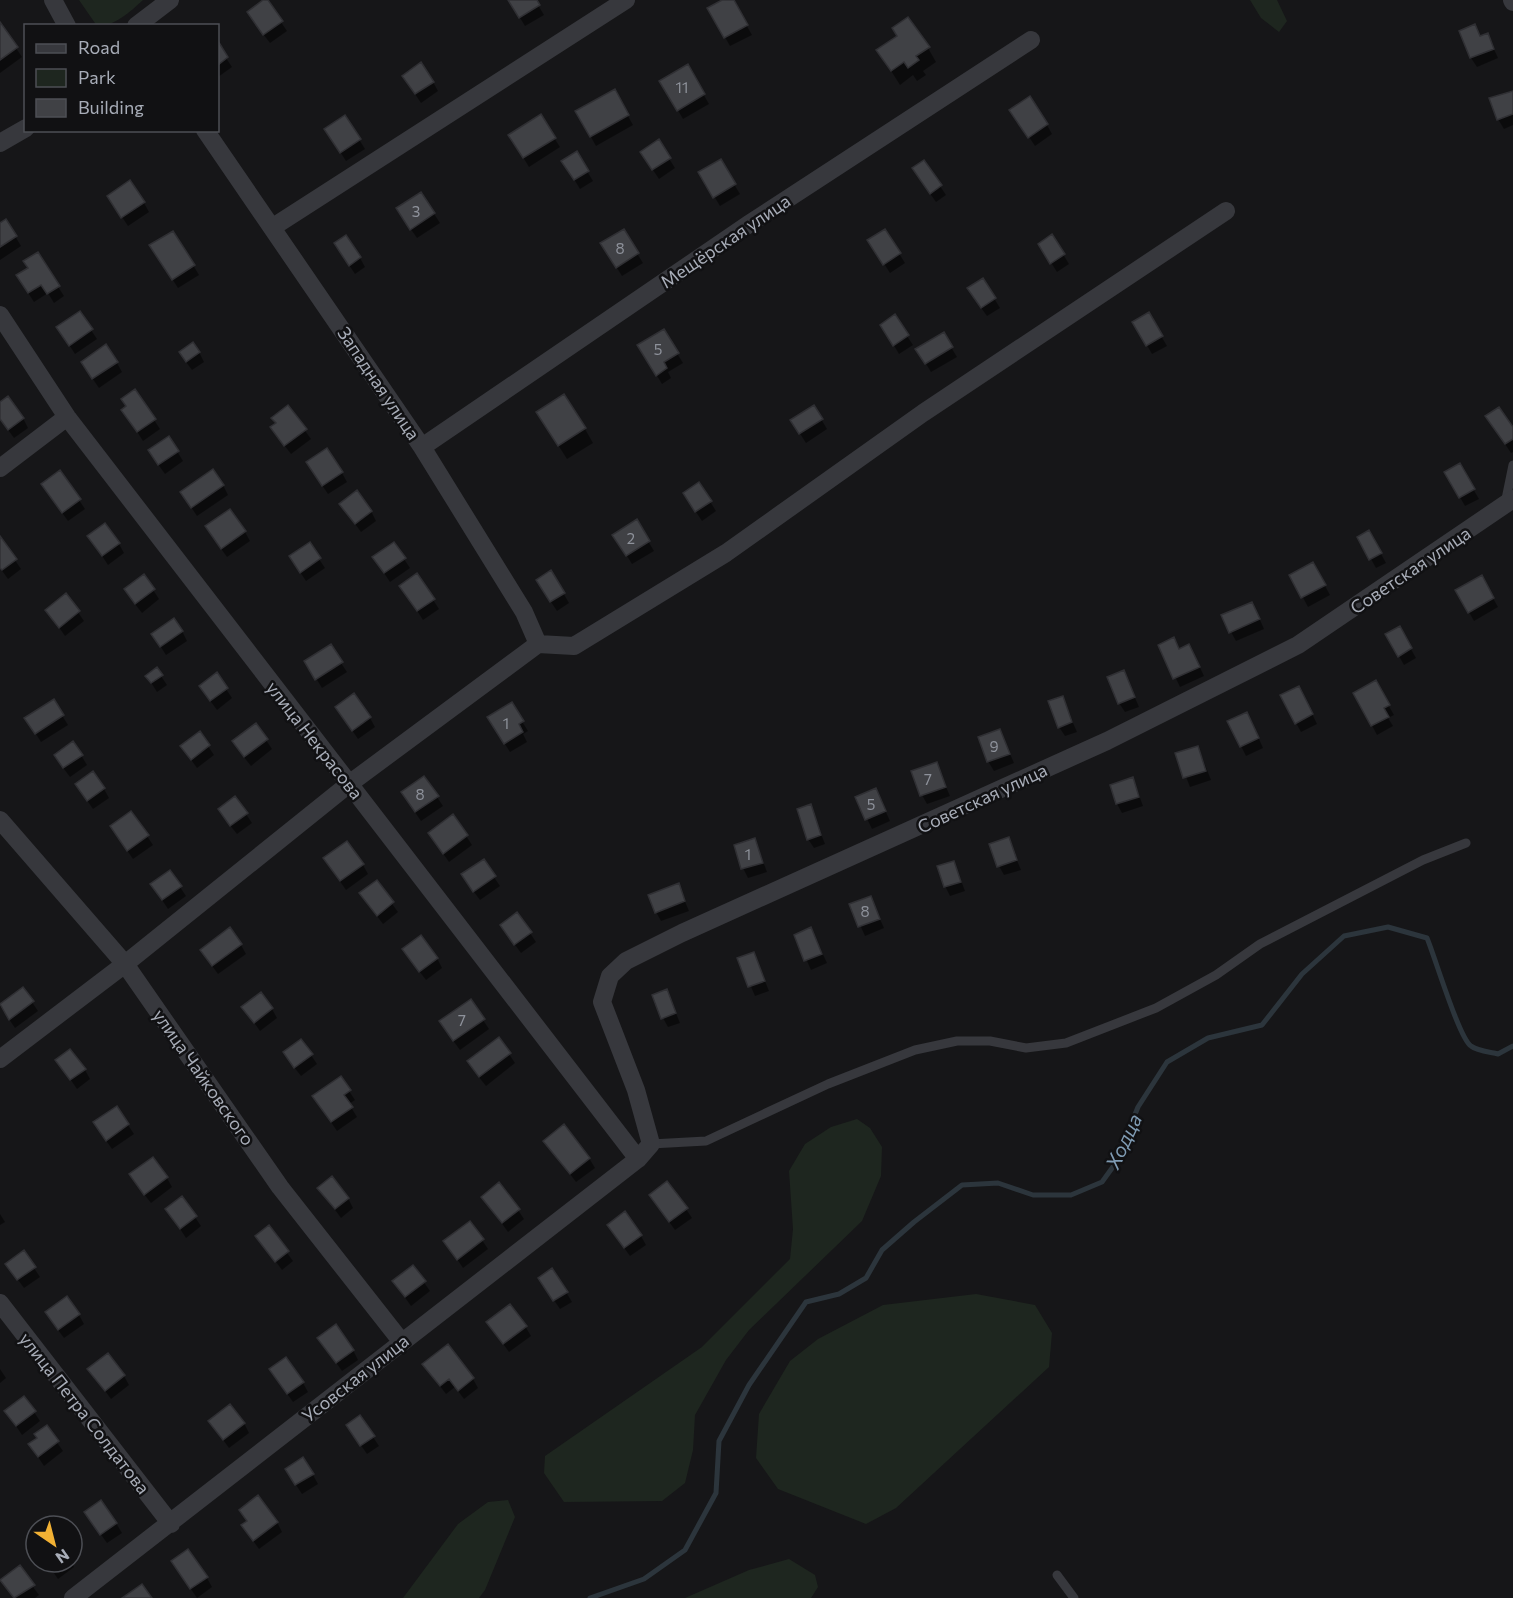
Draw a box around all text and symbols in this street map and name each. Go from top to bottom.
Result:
legend [24,24,219,132]
text: Road [78,36,120,58]
text: Park [78,66,116,88]
house number: 11 [676,78,688,96]
text: Building [78,96,144,118]
street label: Мещёрская улица [656,189,794,293]
house number: 3 [412,202,420,220]
house number: 8 [615,239,625,257]
street label: Западная улица [333,322,425,444]
house number: 5 [654,340,662,358]
street label: Советская улица [1346,522,1474,618]
house number: 2 [627,529,635,547]
street label: улица Некрасова [262,677,368,803]
house number: 1 [503,714,509,732]
house number: 9 [989,737,999,755]
street label: Советская улица [914,758,1050,838]
house number: 7 [924,770,932,788]
house number: 8 [415,785,425,803]
house number: 5 [867,795,875,813]
house number: 1 [745,845,751,863]
house number: 8 [860,902,870,920]
street label: улица Чайковского [149,1005,259,1149]
house number: 7 [458,1011,466,1029]
water label: Ходца [1099,1110,1146,1173]
street label: улица Петра Солдатова [15,1328,155,1498]
street label: Усовская улица [297,1329,413,1427]
north arrow [24,1514,84,1574]
text: N [53,1545,73,1568]

